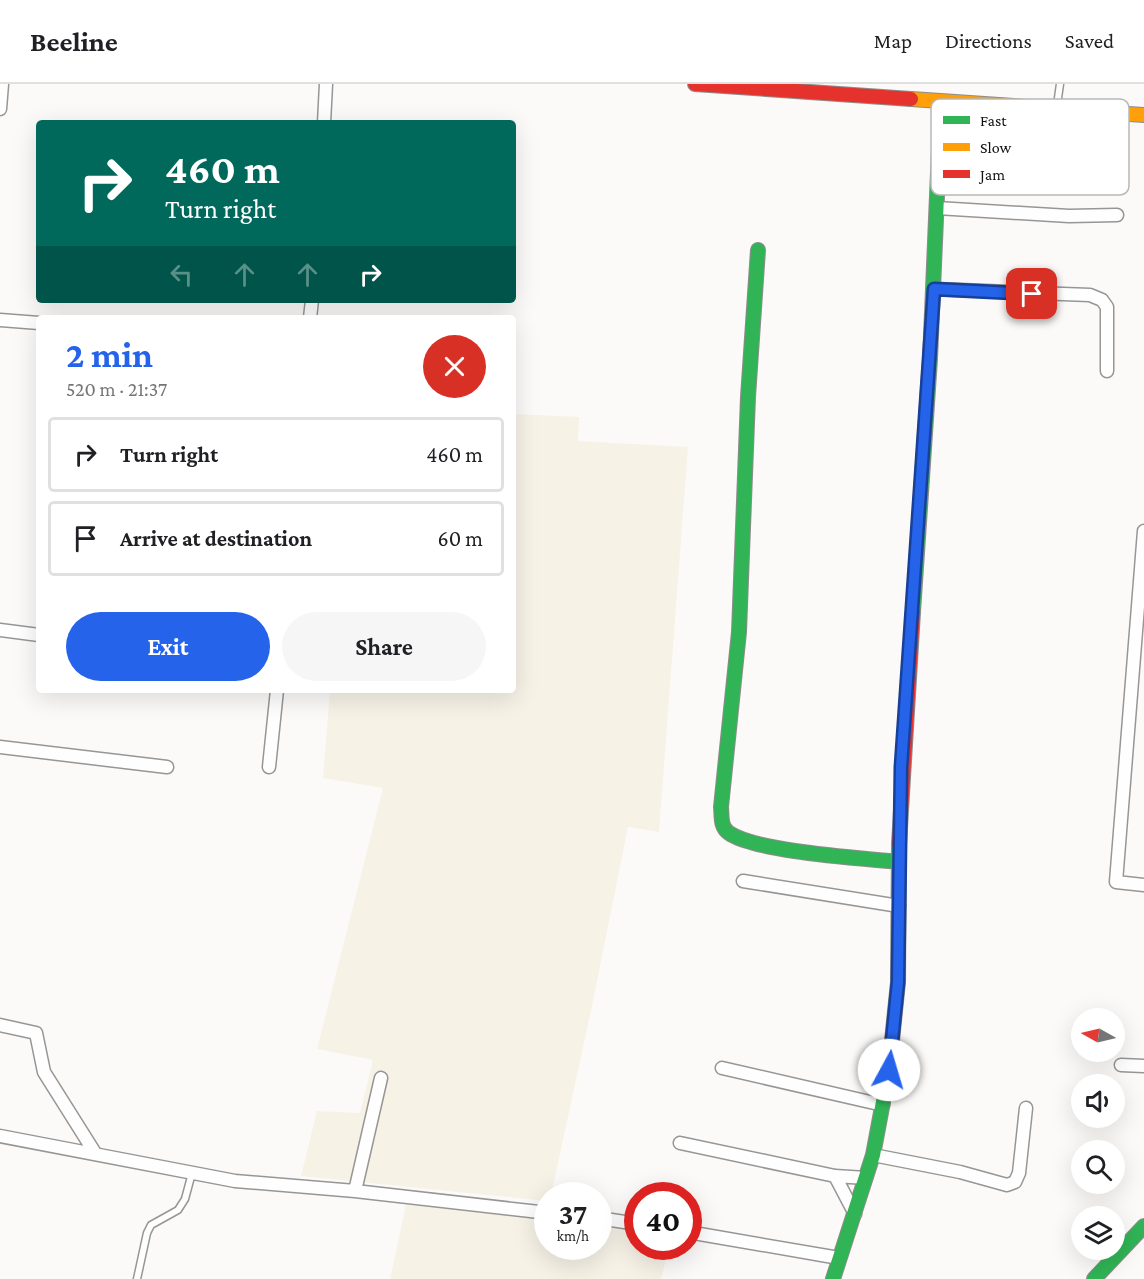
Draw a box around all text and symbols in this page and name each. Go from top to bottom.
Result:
text: Beeline [30,26,118,57]
text: Map [874,29,912,53]
text: Directions [945,29,1032,53]
text: Saved [1065,29,1114,53]
legend [931,99,1129,195]
text: Fast [980,112,1007,129]
text: Slow [980,139,1012,156]
icon: right [66,144,144,222]
text: 460 m [165,145,280,192]
text: Jam [978,166,1005,184]
text: Turn right [165,194,276,224]
icon: left [165,258,198,291]
icon: ahead [228,258,261,291]
icon: ahead [291,258,324,291]
icon: right [354,258,387,291]
pin [1006,268,1057,319]
icon: arrive [1015,277,1048,310]
text: 2 min [66,335,153,375]
button: close [423,335,486,398]
text: 520 m · 21:37 [66,378,167,400]
icon: right [69,438,102,471]
text: Turn right [120,442,218,467]
text: 460 m [426,442,483,467]
icon: arrive [69,522,102,555]
text: Arrive at destination [120,526,312,551]
text: 60 m [438,526,483,551]
button: Exit [66,612,270,681]
button: Share [282,612,486,681]
north arrow [1071,1008,1125,1062]
map controls [1071,1008,1125,1260]
position arrow [857,1038,921,1102]
button: sound [1071,1074,1125,1128]
button: search [1071,1140,1125,1194]
speed limit sign: 40 [624,1182,702,1260]
text: 37 [559,1197,587,1230]
button: layers [1071,1206,1125,1260]
text: km/h [557,1228,589,1244]

